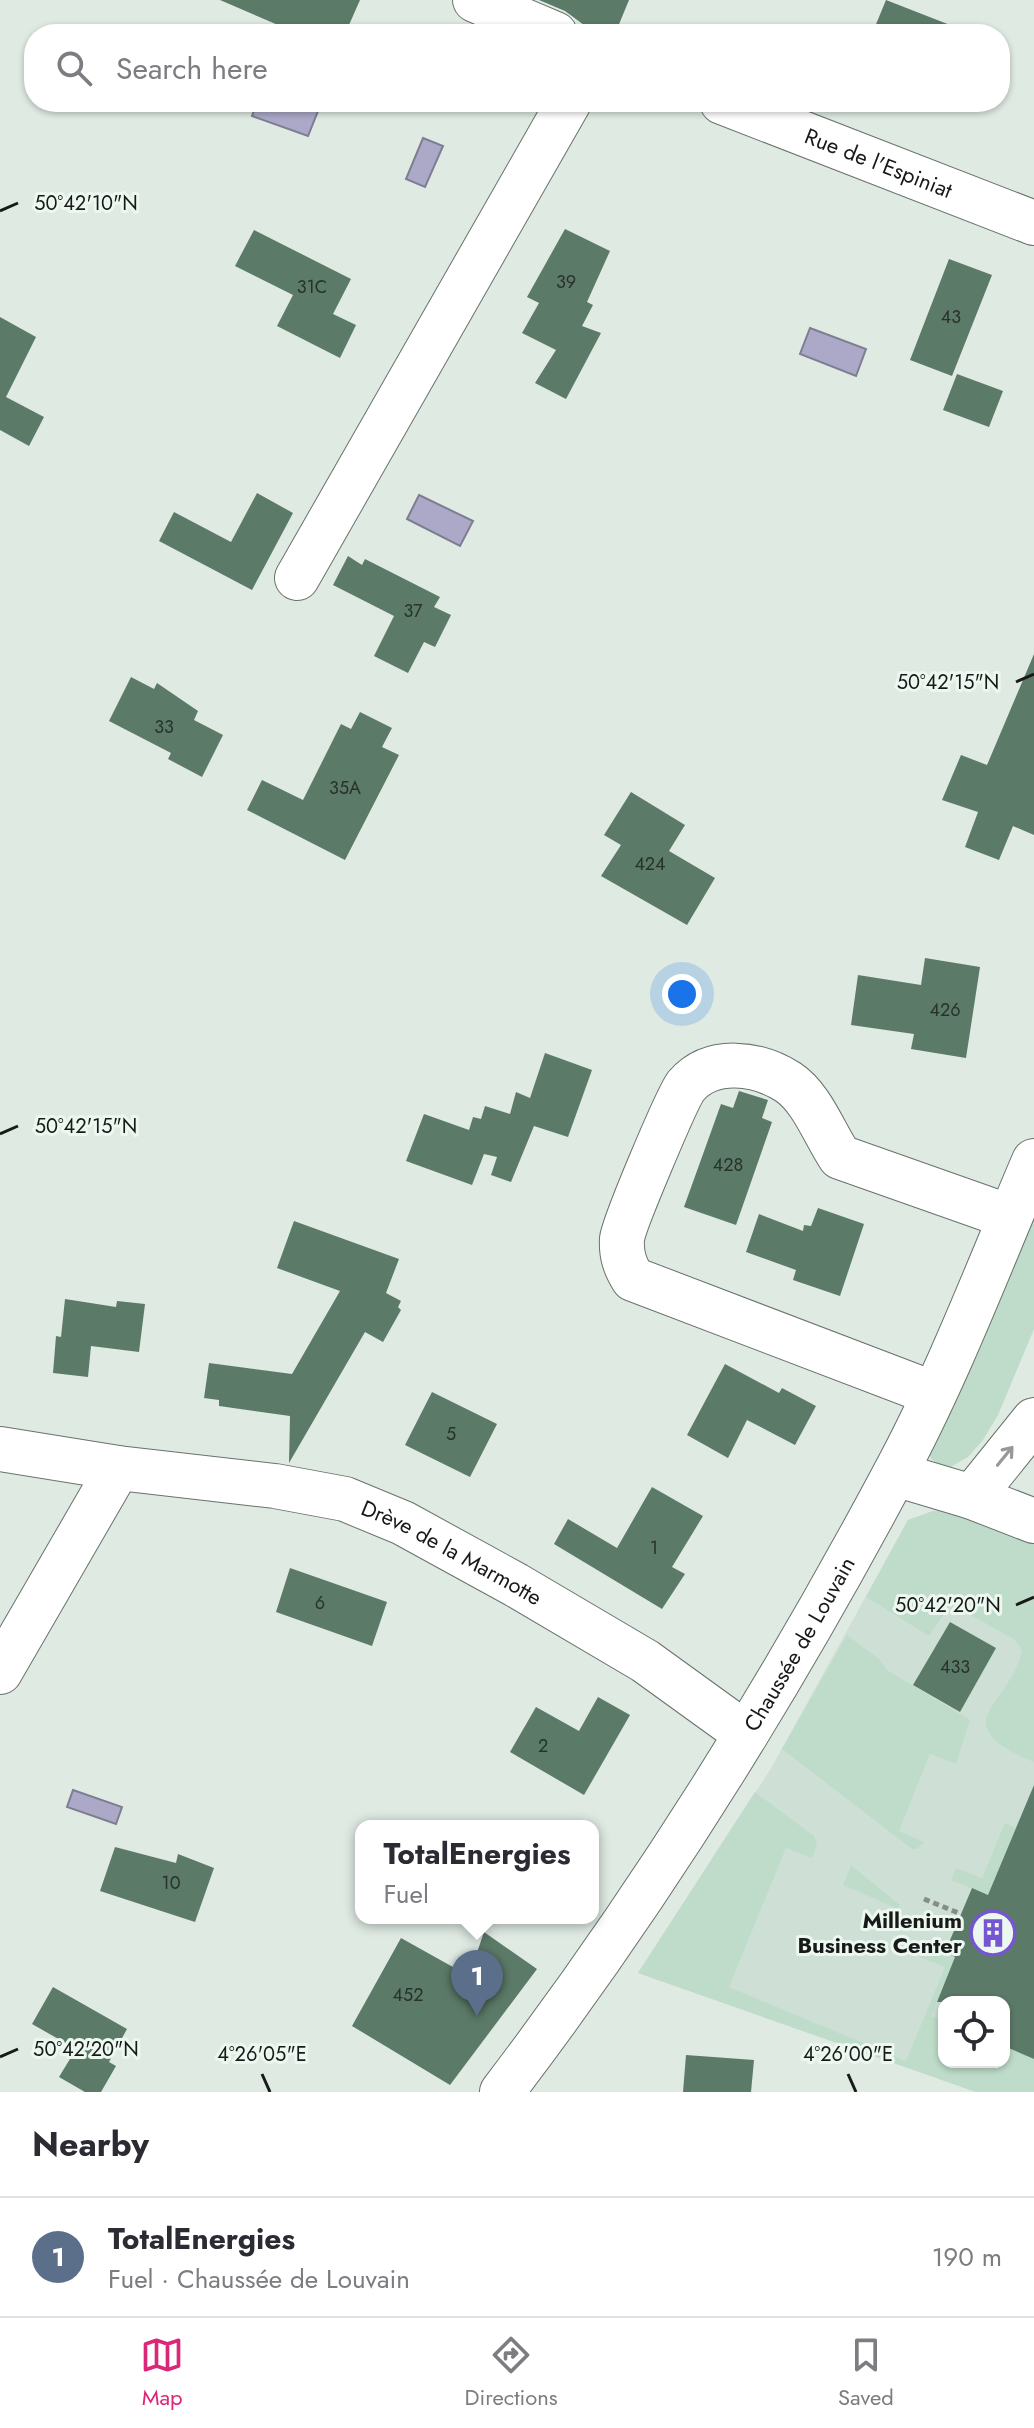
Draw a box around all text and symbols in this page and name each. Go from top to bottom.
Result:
search box [24,24,1010,112]
icon: search [52,46,96,90]
text: Search here [116,47,268,90]
street label: Rue de l'Espiniat [800,120,958,206]
text: 50°42'10"N [34,189,138,218]
house number: 39 [556,269,576,295]
house number: 31C [297,274,327,300]
house number: 43 [941,304,961,330]
house number: 37 [403,598,423,624]
text: 50°42'15"N [897,668,999,697]
house number: 33 [154,714,174,740]
house number: 35A [329,775,361,801]
house number: 424 [634,851,666,877]
your location [662,974,702,1014]
house number: 426 [929,997,961,1023]
text: 50°42'15"N [35,1112,137,1141]
house number: 428 [713,1152,743,1178]
house number: 5 [446,1421,456,1447]
one-way arrow [996,1445,1014,1466]
street label: Drève de la Marmotte [356,1491,548,1613]
house number: 1 [650,1535,658,1561]
street label: Chaussée de Louvain [736,1551,863,1737]
house number: 6 [315,1590,325,1616]
text: 50°42'20"N [895,1591,1001,1620]
house number: 433 [940,1654,970,1680]
house number: 2 [538,1733,548,1759]
popup [355,1820,599,1924]
text: TotalEnergies [383,1832,571,1875]
house number: 10 [162,1870,181,1896]
text: Fuel [383,1875,429,1913]
place label: Millenium Business Center [797,1904,962,1961]
building icon: Millenium Business Center [969,1909,1017,1957]
pin: 1 [451,1950,503,2016]
house number: 452 [393,1982,423,2008]
map controls [938,1996,1010,2068]
button: locate [938,1996,1010,2068]
text: 50°42'20"N [33,2035,139,2064]
text: 4°26'05"E [217,2040,307,2069]
text: 4°26'00"E [803,2040,893,2069]
text: Nearby [32,2120,149,2169]
text: TotalEnergies [108,2217,295,2260]
text: 1 [51,2238,65,2276]
text: 190 m [932,2238,1002,2276]
text: Fuel · Chaussée de Louvain [108,2260,410,2298]
tab: Map [140,2333,184,2413]
tab: Directions [465,2333,558,2413]
tab: Saved [838,2333,894,2413]

